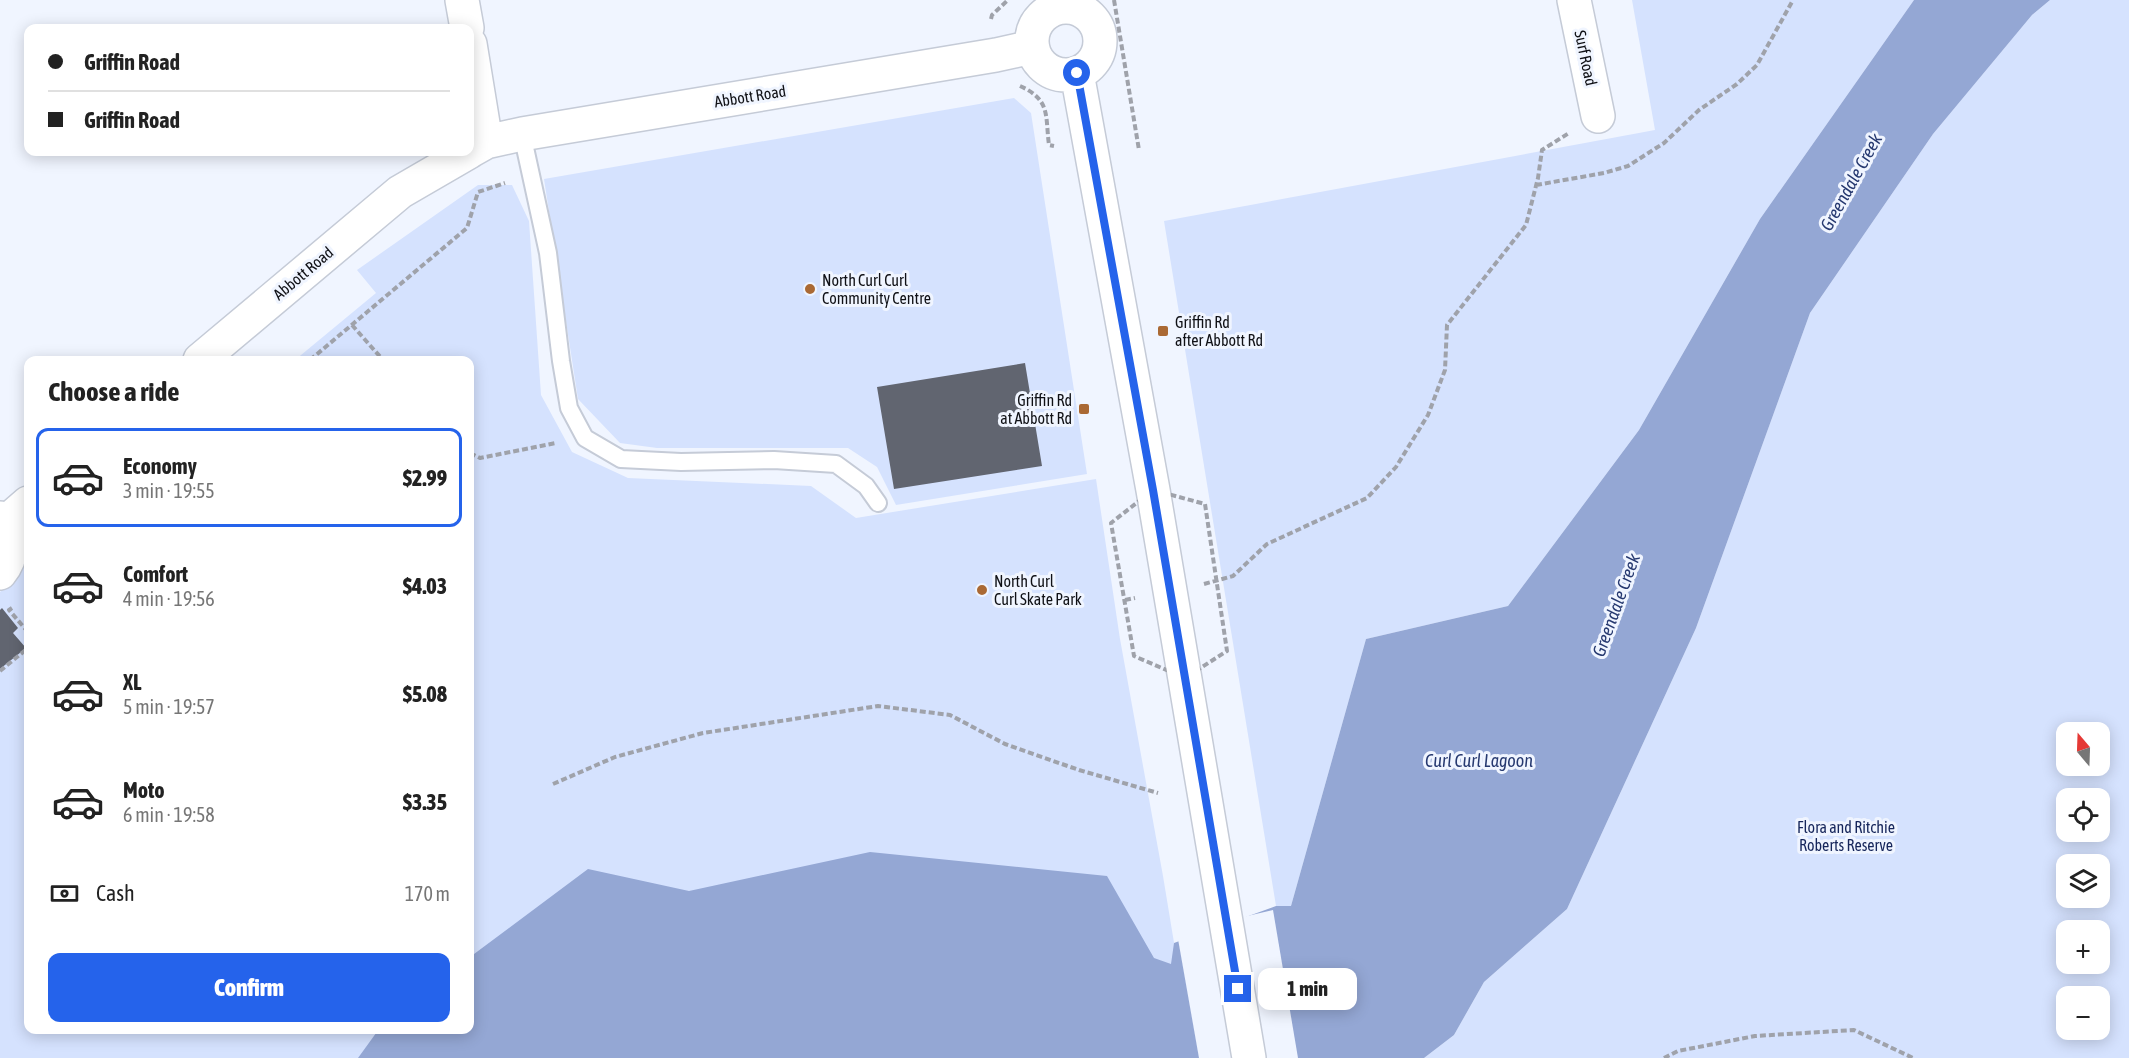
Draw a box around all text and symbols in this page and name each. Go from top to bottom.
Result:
street label: Surf Road [1571,29,1601,87]
text: Griffin Road [84,49,180,75]
route start [1063,59,1090,86]
street label: Abbott Road [713,81,787,111]
text: Griffin Road [84,107,180,133]
water label: Greendale Creek [1816,129,1887,234]
street label: Abbott Road [269,243,337,303]
place label: North Curl Curl Community Centre [822,271,931,308]
marker: North Curl Curl Community Centre [803,282,817,296]
place label: Griffin Rd after Abbott Rd [1175,313,1263,349]
marker: Griffin Rd after Abbott Rd [1156,324,1170,338]
text: Choose a ride [48,376,180,407]
place label: Griffin Rd at Abbott Rd [1000,391,1072,427]
marker: Griffin Rd at Abbott Rd [1077,402,1091,416]
icon: car [51,451,105,505]
text: Economy [123,453,197,479]
text: $2.99 [403,465,447,491]
text: 3 min · 19:55 [123,479,215,502]
water label: Greendale Creek [1588,550,1645,659]
icon: car [51,559,105,613]
text: Comfort [123,561,188,587]
place label: North Curl Curl Skate Park [994,572,1082,608]
text: $4.03 [403,573,447,599]
marker: North Curl Curl Skate Park [975,583,989,597]
text: 4 min · 19:56 [123,587,215,610]
icon: car [51,667,105,721]
text: XL [123,669,141,695]
text: $5.08 [403,681,447,707]
text: 5 min · 19:57 [123,695,215,718]
north arrow [2056,722,2110,776]
map controls [2056,722,2110,1040]
water label: Curl Curl Lagoon [1425,750,1533,771]
icon: car [51,775,105,829]
text: Moto [123,777,165,803]
button: locate [2056,788,2110,842]
text: $3.35 [403,789,447,815]
text: 6 min · 19:58 [123,803,215,826]
park label: Flora and Ritchie Roberts Reserve [1797,818,1895,854]
button: layers [2056,854,2110,908]
icon: cash [48,877,81,910]
text: Cash [96,880,135,906]
text: 170 m [405,882,450,905]
button: + [2056,920,2110,974]
button: Confirm [48,953,450,1022]
callout: 1 min [1259,968,1358,1010]
route end [1224,975,1251,1002]
text: 1 min [1287,977,1328,1000]
button: − [2056,986,2110,1040]

